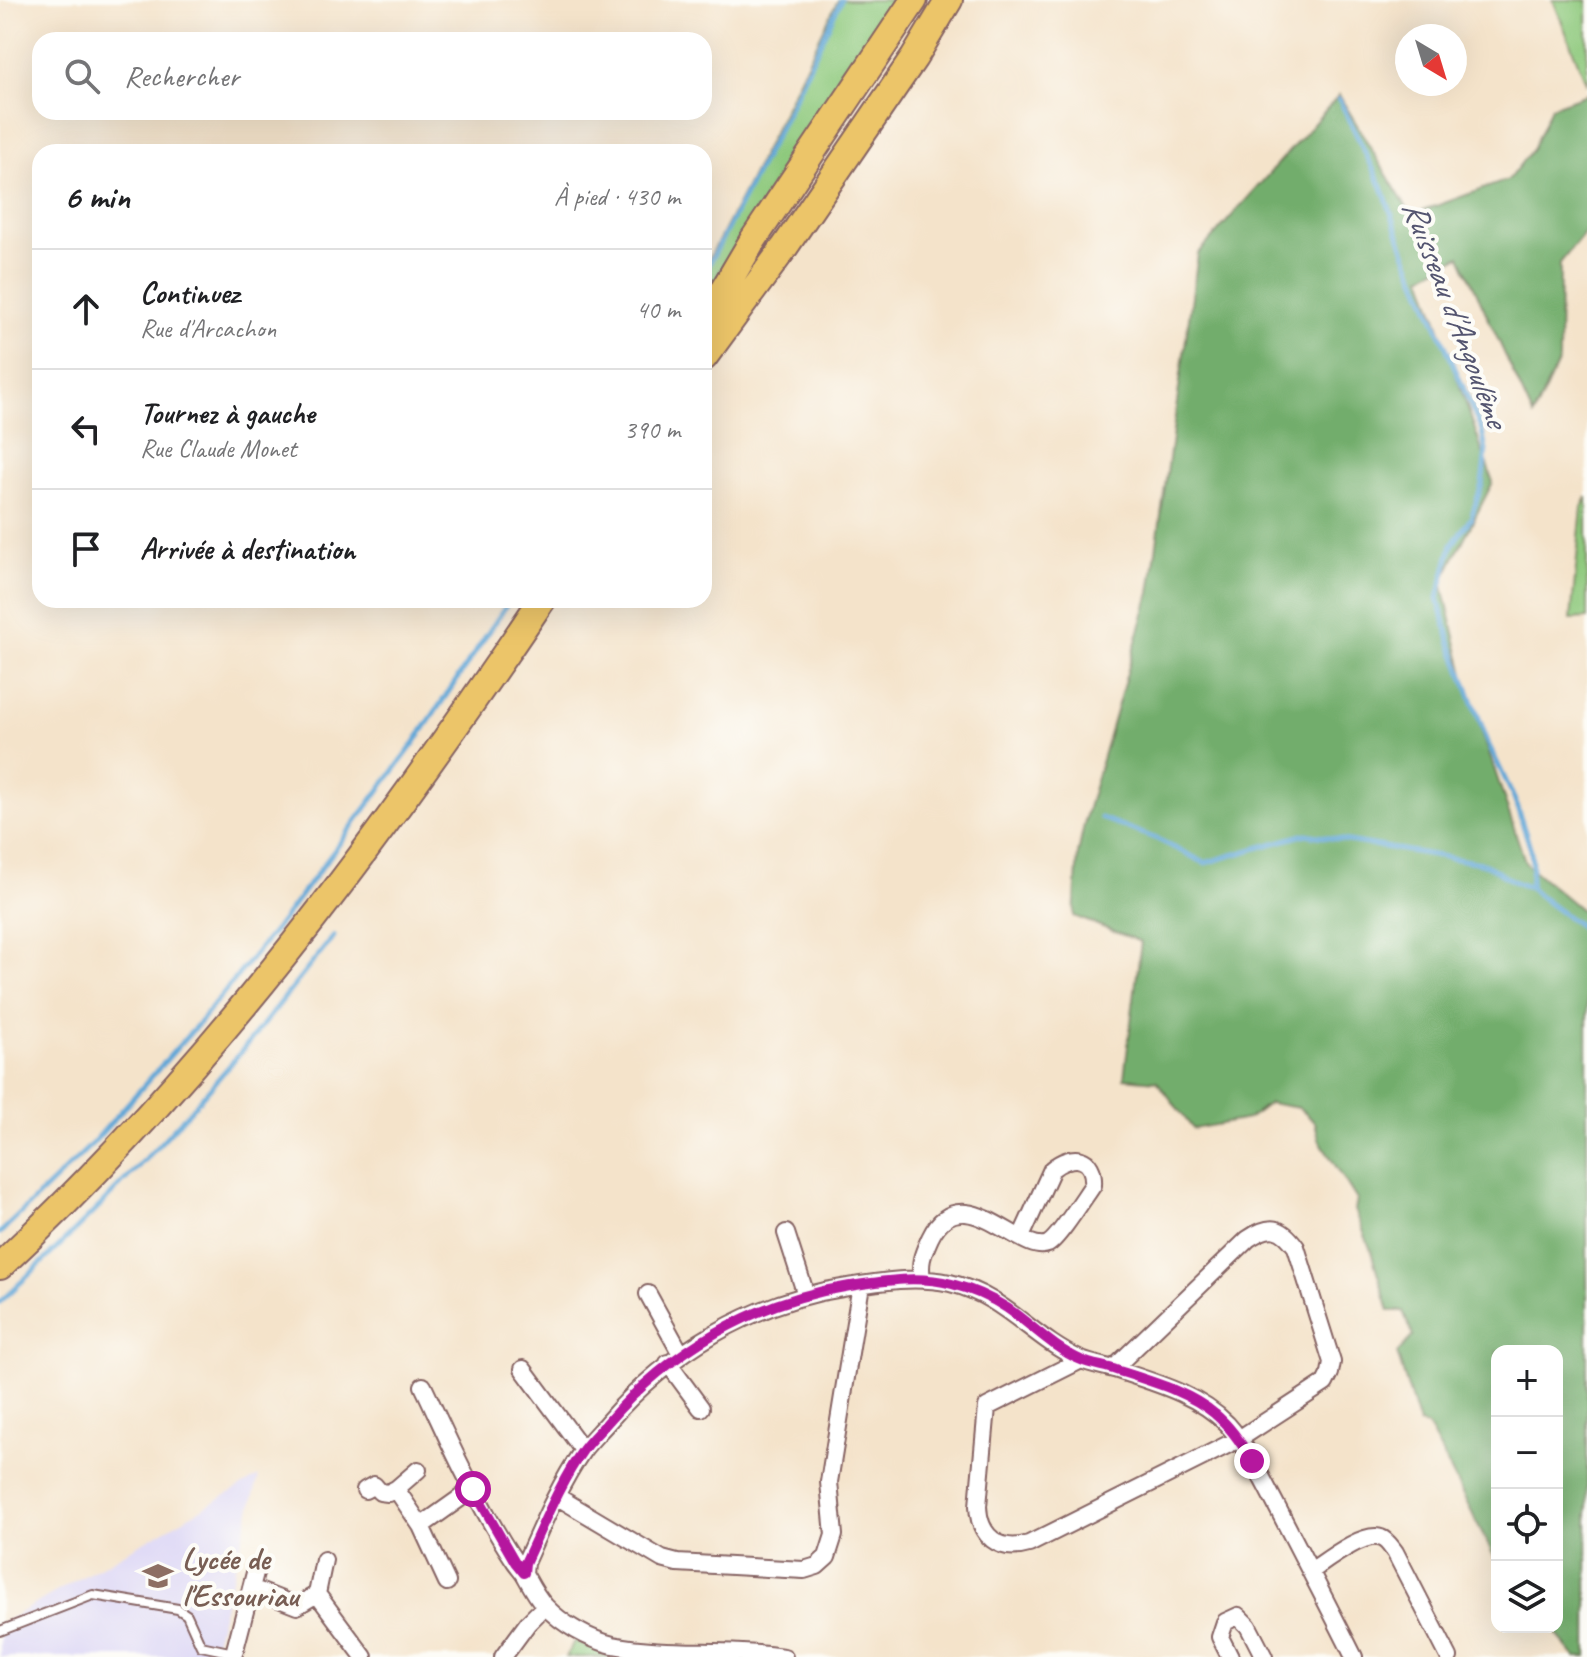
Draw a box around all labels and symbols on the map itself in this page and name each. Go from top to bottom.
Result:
north arrow [1395,24,1467,96]
water label: Ruisseau d'Angoulême [1393,194,1521,437]
route end [1234,1443,1270,1479]
route start [455,1471,491,1507]
place label: Lycée de l'Essouriau [182,1538,301,1616]
school or university icon: Lycée de l'Essouriau [141,1559,175,1593]

